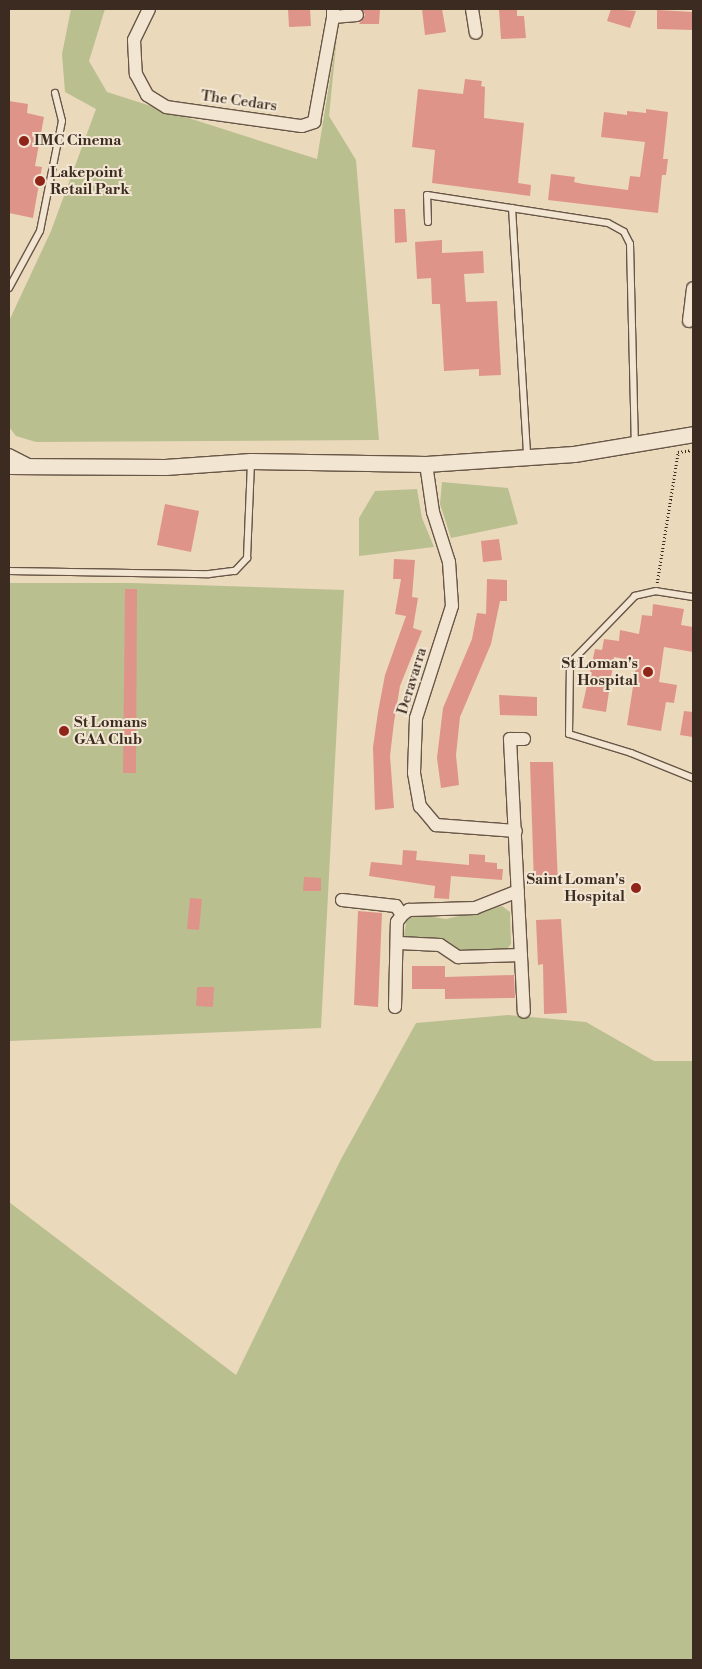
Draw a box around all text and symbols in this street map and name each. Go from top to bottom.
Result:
street label: The Cedars [200,87,278,115]
place label: IMC Cinema [34,132,121,150]
marker: IMC Cinema [18,135,30,147]
place label: Lakepoint Retail Park [50,163,129,198]
marker: Lakepoint Retail Park [34,175,46,187]
street label: Deravarra [393,645,431,717]
place label: St Loman's Hospital [561,654,638,689]
marker: St Loman's Hospital [642,666,654,678]
place label: St Lomans GAA Club [74,713,147,748]
marker: St Lomans GAA Club [58,725,70,737]
place label: Saint Loman's Hospital [527,870,625,905]
marker: Saint Loman's Hospital [629,881,643,895]

